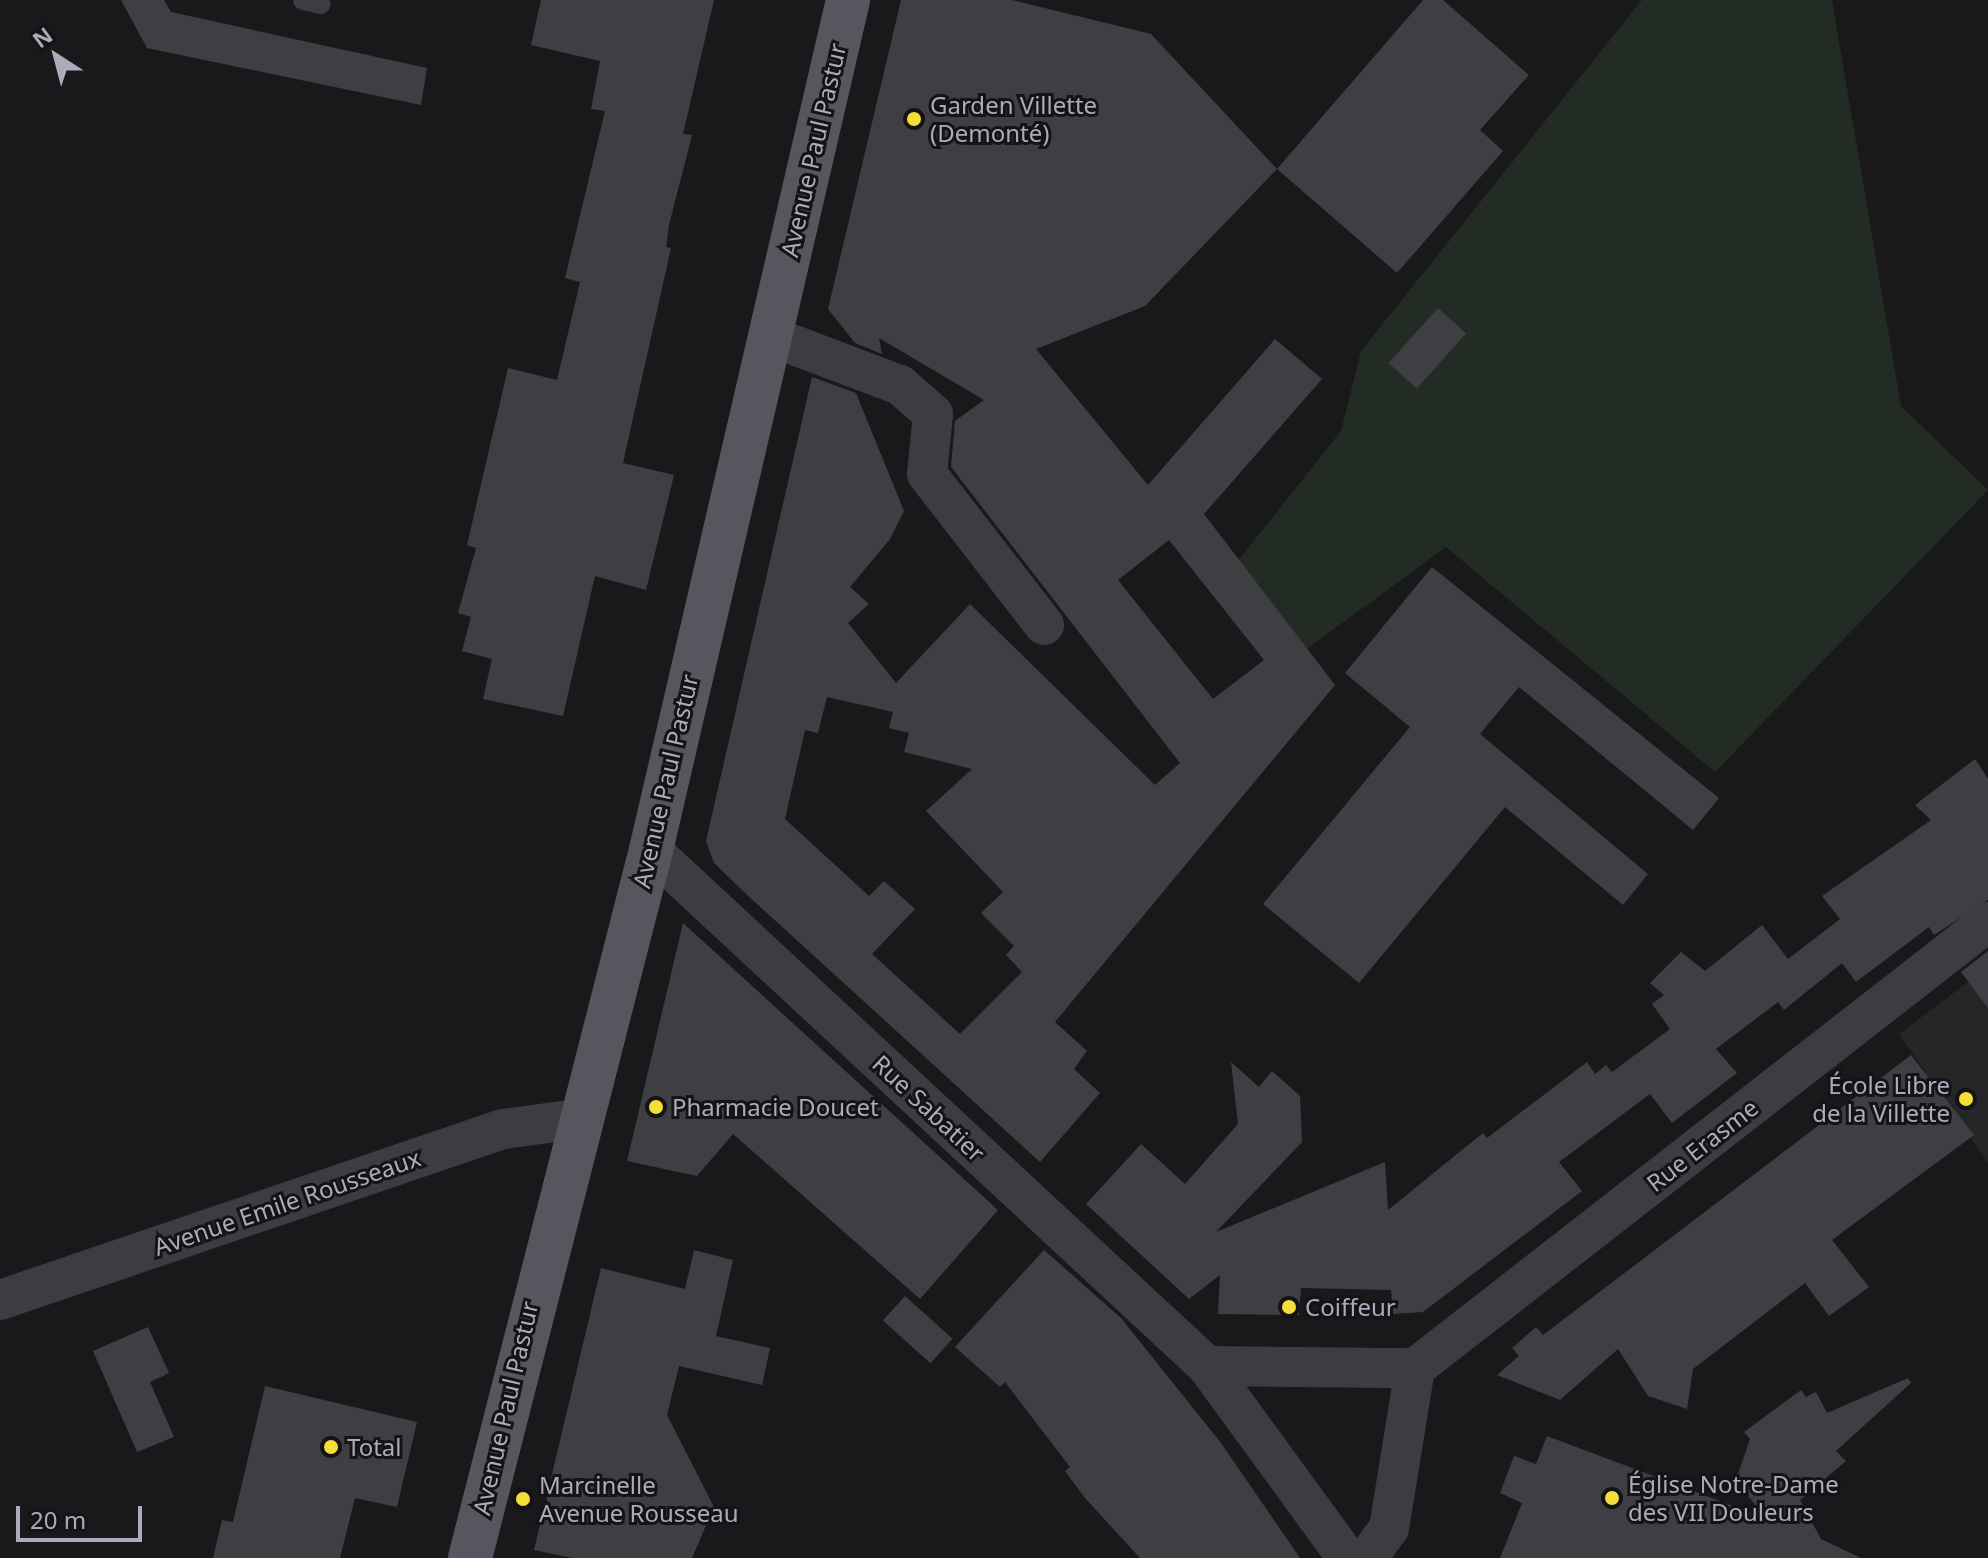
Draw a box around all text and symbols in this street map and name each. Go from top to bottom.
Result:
north arrow [16,16,96,96]
text: N [26,19,58,54]
street label: Avenue Paul Pastur [774,40,852,260]
place label: Garden Villette (Demonté) [930,91,1097,147]
marker: Garden Villette (Demonté) [905,110,923,128]
street label: Avenue Paul Pastur [626,671,704,891]
street label: Rue Sabatier [867,1049,991,1167]
place label: École Libre de la Villette [1812,1071,1950,1127]
marker: École Libre de la Villette [1957,1090,1975,1108]
place label: Pharmacie Doucet [672,1093,879,1121]
street label: Rue Erasme [1641,1093,1763,1197]
marker: Pharmacie Doucet [647,1098,665,1116]
street label: Avenue Emile Rousseaux [150,1143,424,1261]
place label: Coiffeur [1305,1293,1396,1321]
street label: Avenue Paul Pastur [466,1298,544,1518]
marker: Coiffeur [1280,1298,1298,1316]
place label: Total [347,1433,402,1461]
marker: Total [322,1438,340,1456]
place label: Église Notre-Dame des VII Douleurs [1628,1470,1839,1526]
place label: Marcinelle Avenue Rousseau [539,1471,739,1527]
marker: Église Notre-Dame des VII Douleurs [1603,1489,1621,1507]
scale bar [20,1490,146,1540]
marker: Marcinelle Avenue Rousseau [514,1490,532,1508]
text: 20 m [30,1503,86,1536]

